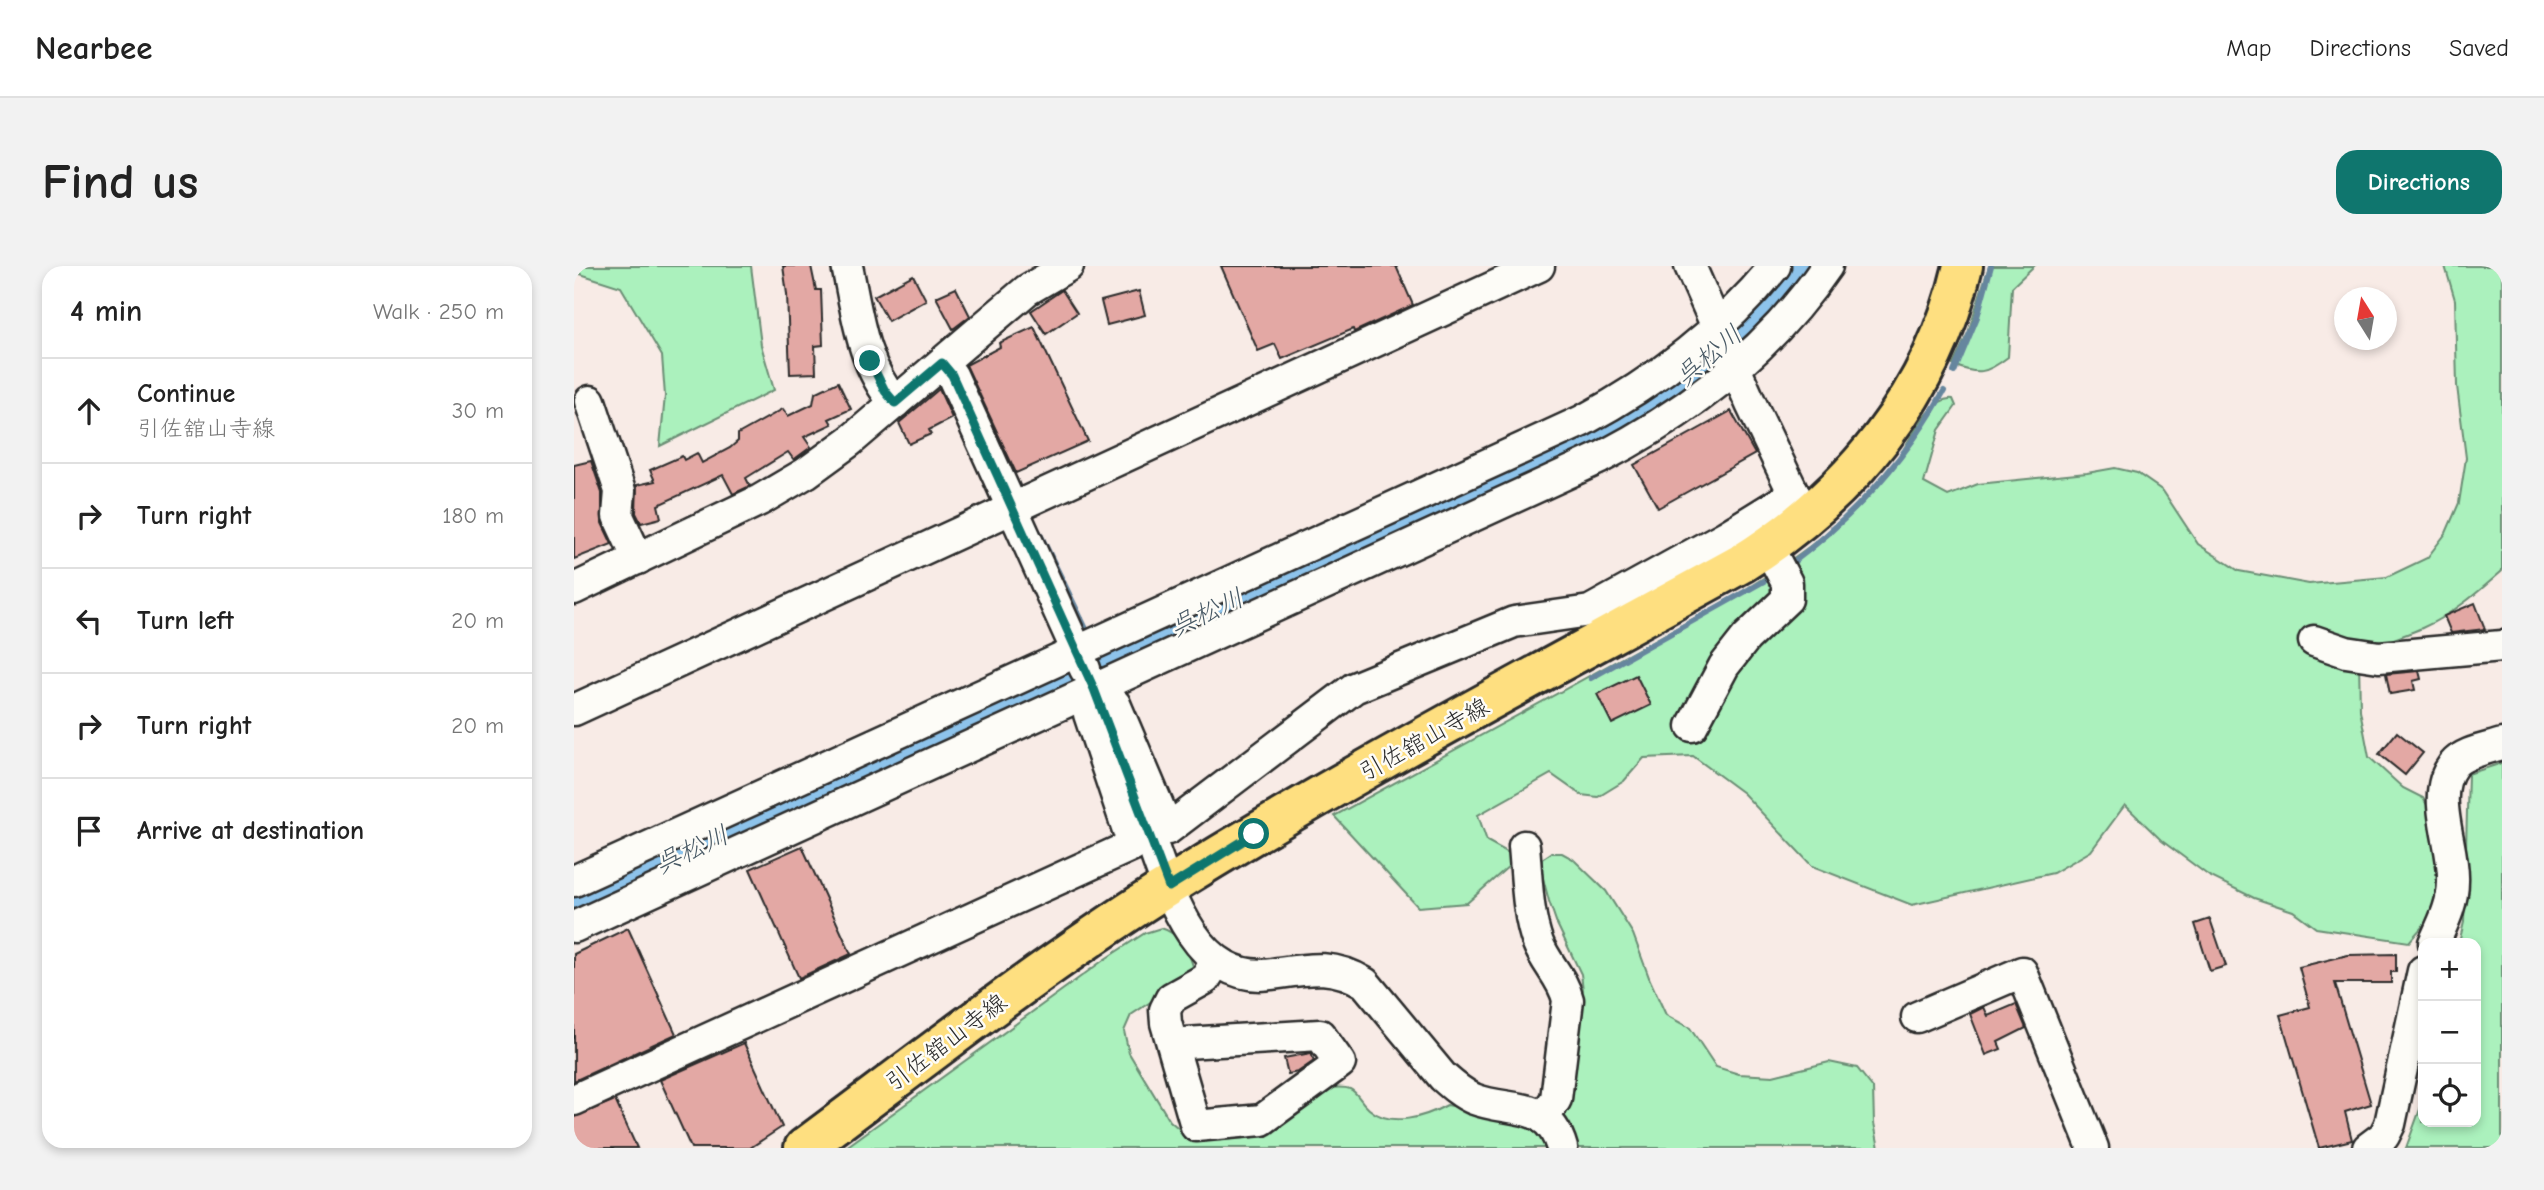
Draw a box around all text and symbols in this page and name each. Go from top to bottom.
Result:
text: Nearbee [35,29,153,67]
text: Map [2226,34,2272,62]
text: Directions [2310,34,2411,62]
text: Saved [2449,34,2509,62]
button: Directions [2336,150,2502,214]
text: Find us [42,154,198,210]
north arrow [2334,287,2397,350]
text: 4 min [70,294,142,329]
text: Walk · 250 m [373,298,504,325]
water label: 呉松川 [1669,319,1749,393]
route end [854,345,885,376]
text: Continue [137,379,235,409]
icon: ahead [70,392,108,430]
text: 30 m [452,397,504,424]
text: 引佐舘山寺線 [137,415,275,442]
icon: right [70,497,108,535]
text: Turn right [137,501,251,531]
text: 180 m [442,502,504,529]
water label: 呉松川 [1165,583,1249,643]
icon: left [70,602,108,640]
text: Turn left [137,606,234,636]
text: 20 m [451,607,504,634]
street label: 引佐舘山寺線 [1354,692,1494,786]
icon: right [70,707,108,745]
text: Turn right [137,711,251,741]
text: 20 m [451,712,504,739]
icon: arrive [70,812,108,850]
text: Arrive at destination [137,816,364,846]
route start [1238,818,1269,849]
water label: 呉松川 [650,820,734,880]
map controls [2418,938,2481,1127]
button: + [2418,938,2481,1001]
street label: 引佐舘山寺線 [880,987,1012,1097]
button: − [2418,1001,2481,1064]
button: locate [2418,1064,2481,1127]

